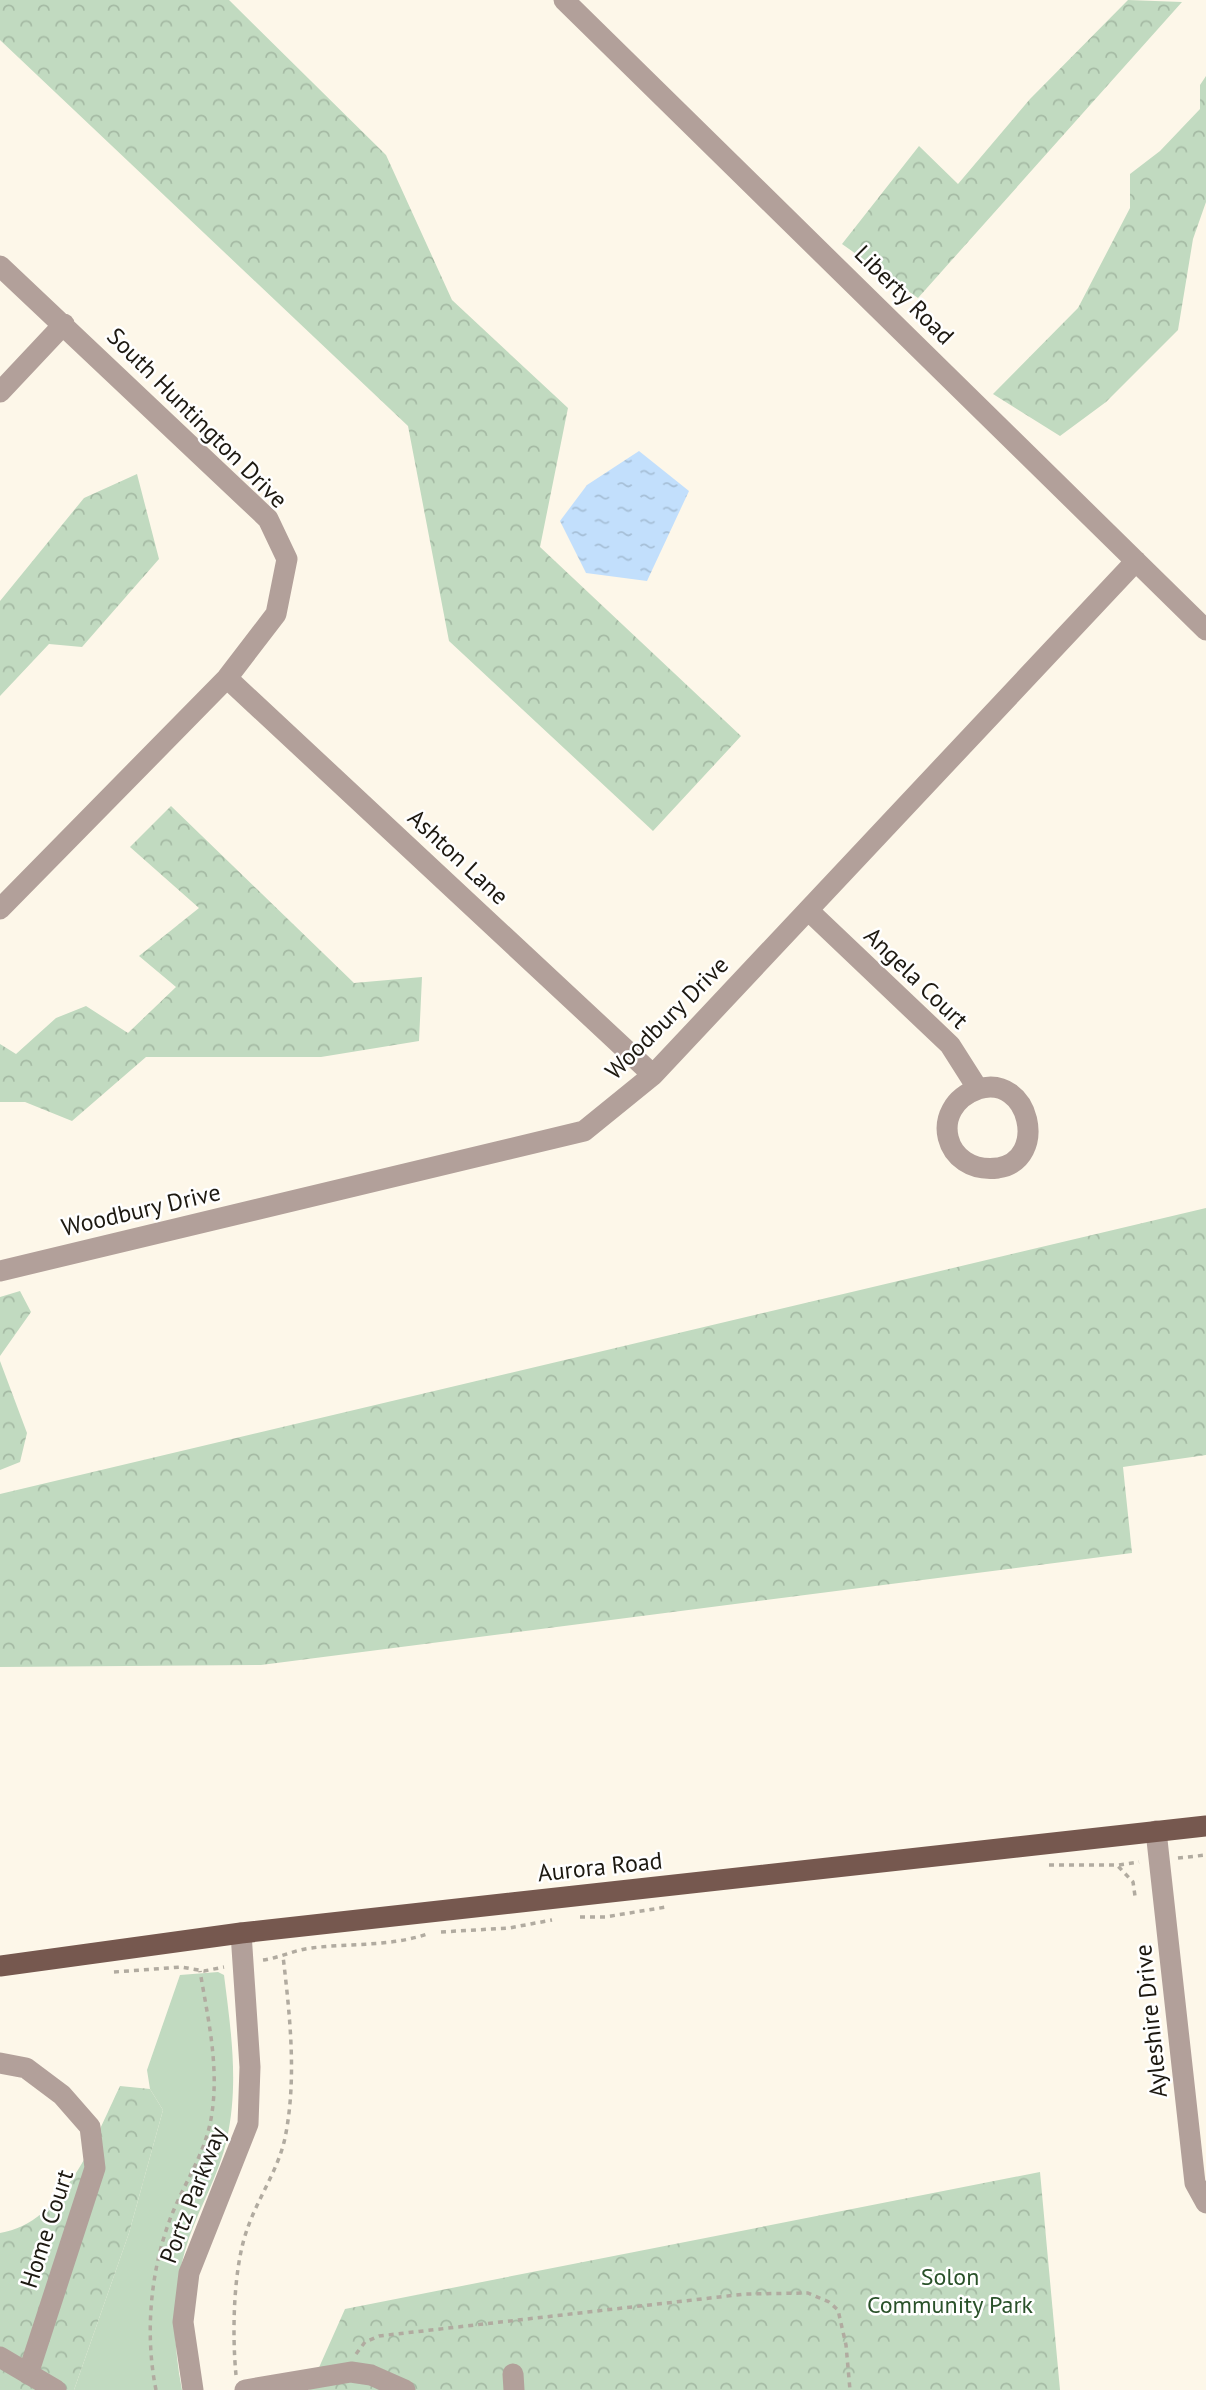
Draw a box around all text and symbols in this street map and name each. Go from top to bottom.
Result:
street label: Liberty Road [848,238,961,351]
street label: South Huntington Drive [100,321,294,515]
street label: Ashton Lane [401,802,515,911]
street label: Angela Court [858,920,975,1035]
street label: Woodbury Drive [598,949,735,1086]
street label: Woodbury Drive [58,1176,223,1243]
street label: Aurora Road [536,1845,664,1888]
street label: Ayleshire Drive [1127,1943,1174,2099]
street label: Portz Parkway [152,2122,233,2267]
street label: Home Court [13,2166,80,2292]
park label: Solon Community Park [867,2261,1034,2320]

